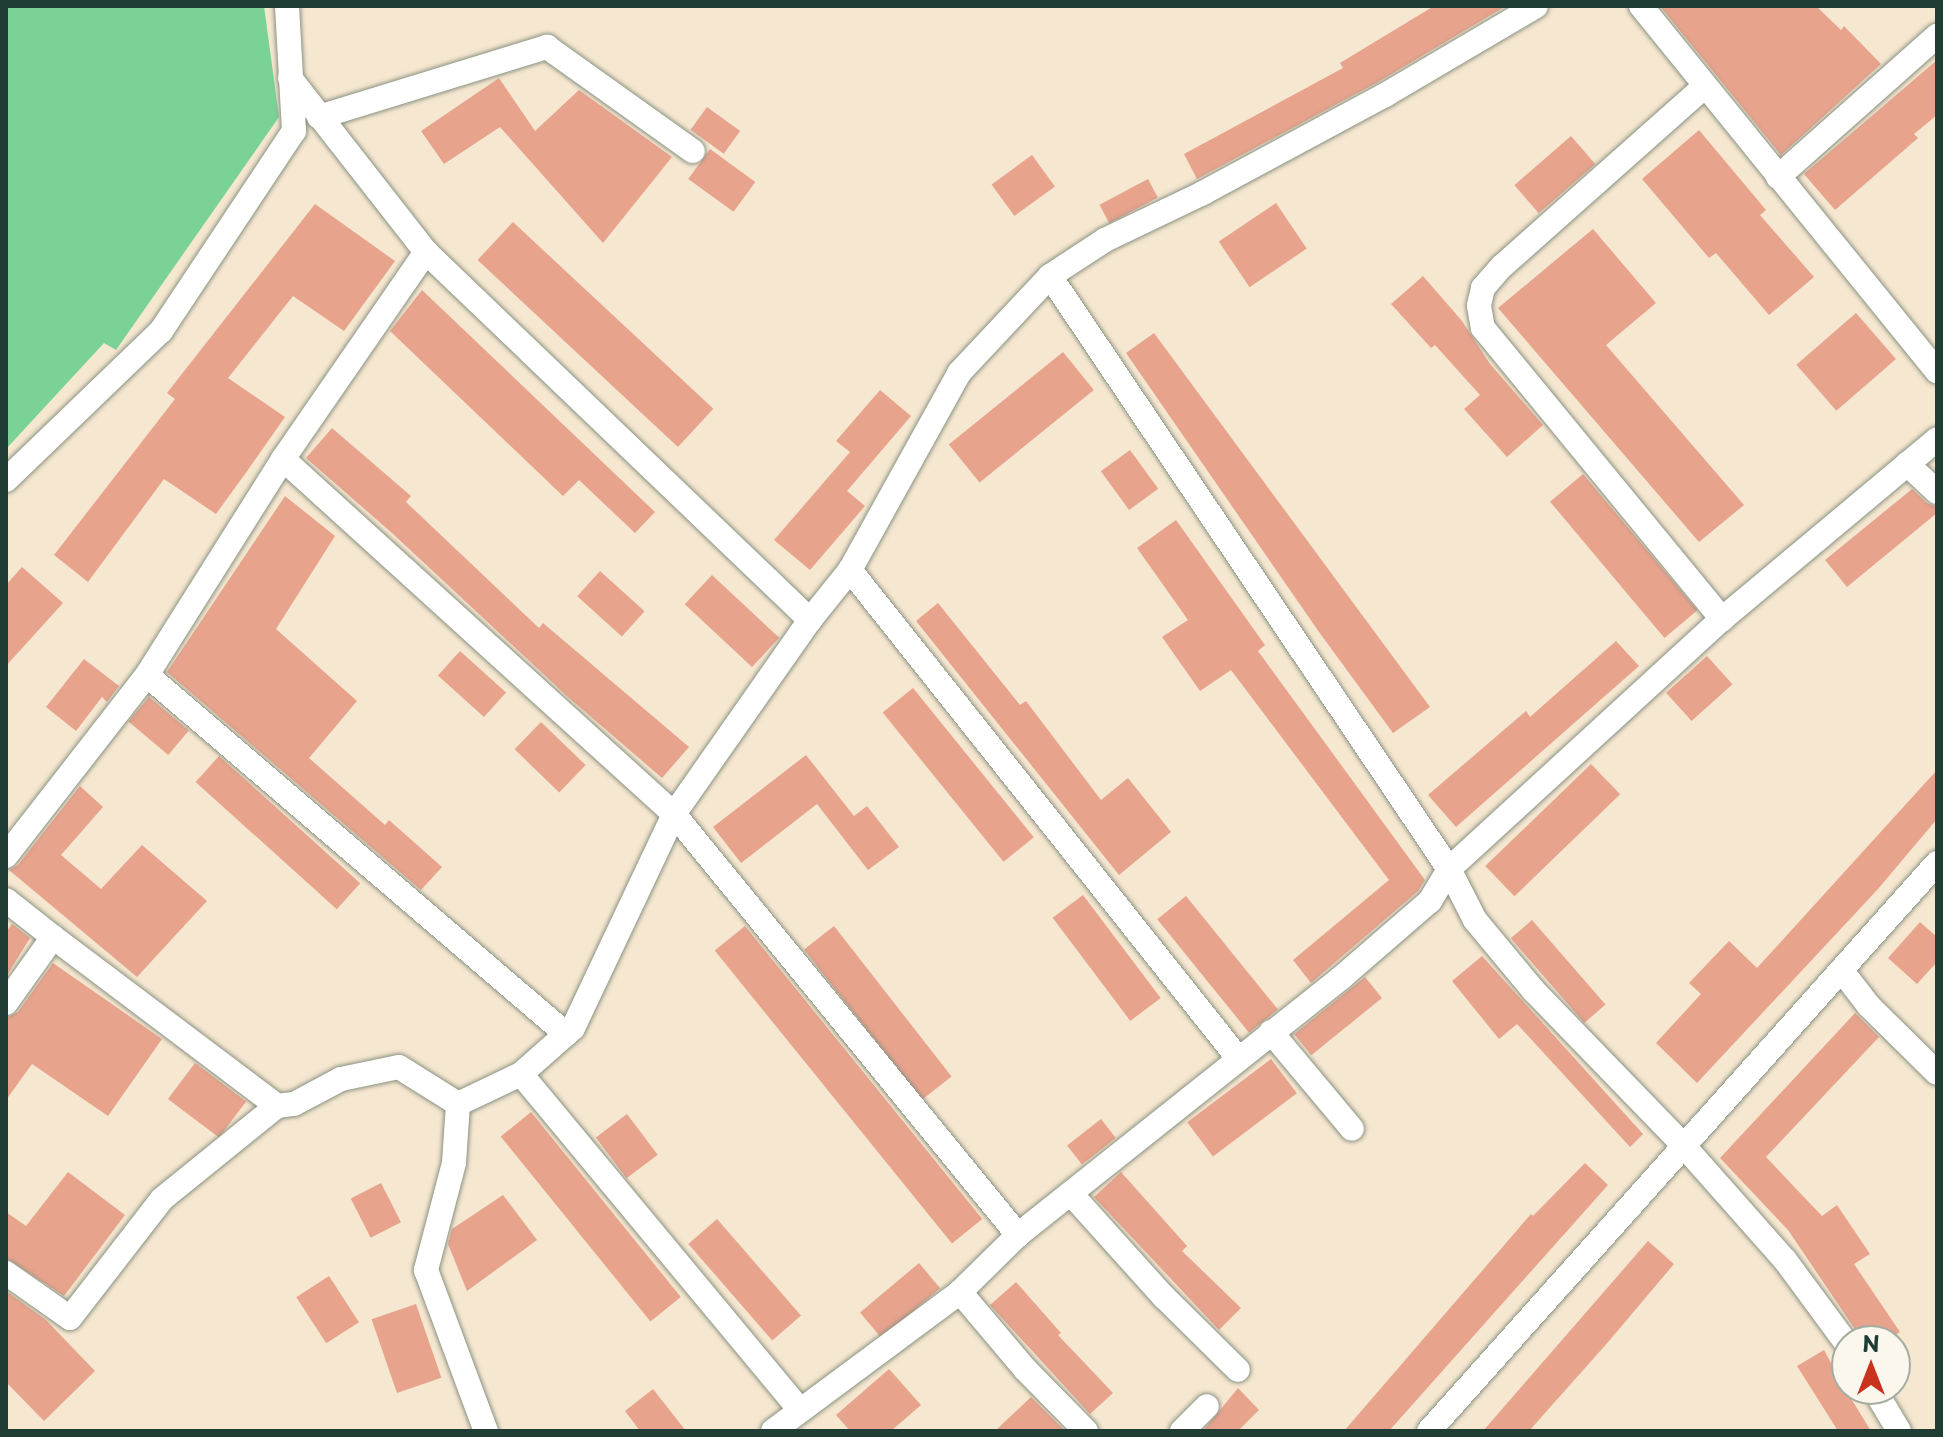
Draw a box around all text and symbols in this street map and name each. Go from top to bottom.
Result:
north arrow [1831,1325,1911,1405]
text: N [1862,1326,1880,1359]

